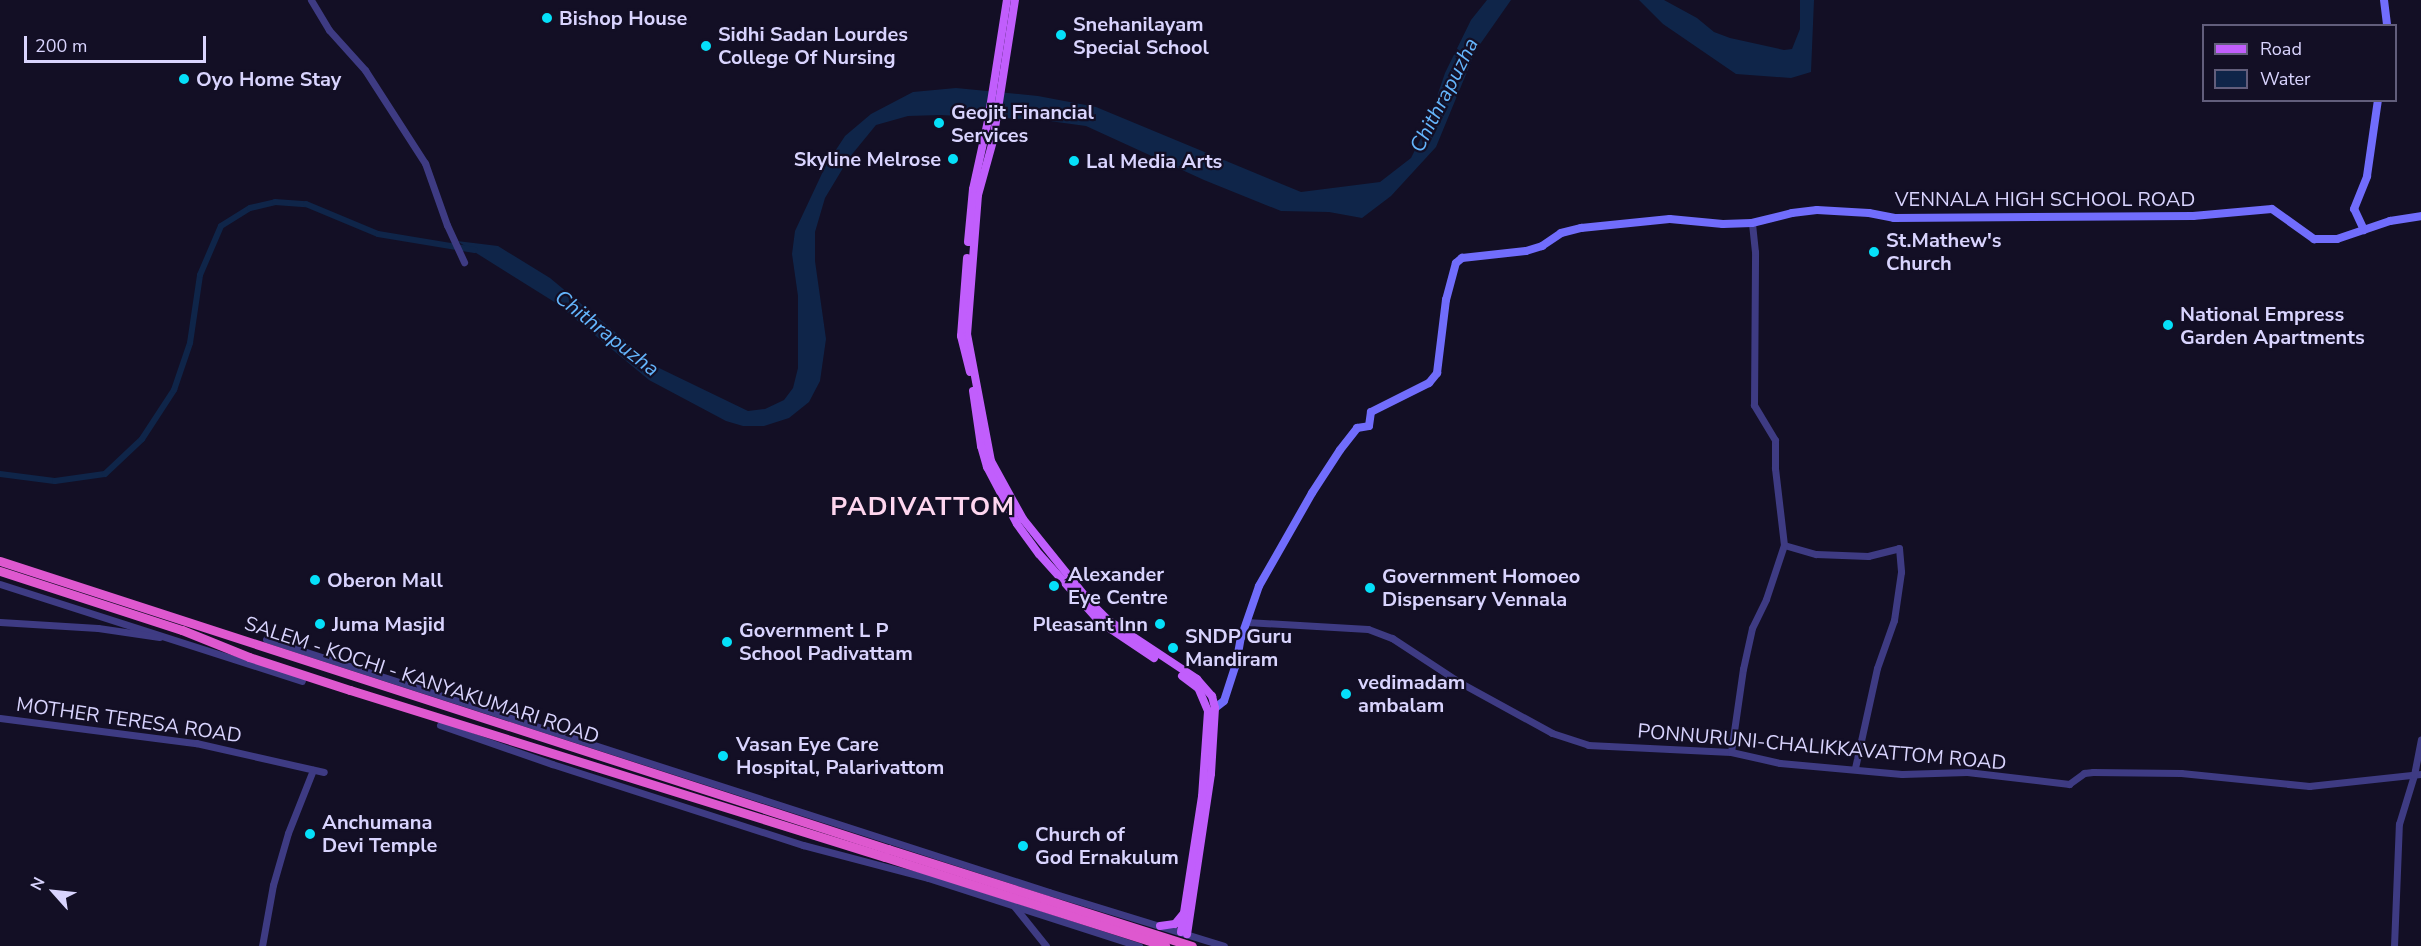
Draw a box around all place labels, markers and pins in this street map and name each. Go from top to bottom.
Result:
place label: Bishop House [559,6,687,30]
marker: Bishop House [540,11,554,25]
place label: Snehanilayam Special School [1073,12,1209,59]
place label: Sidhi Sadan Lourdes College Of Nursing [718,22,908,69]
marker: Snehanilayam Special School [1054,28,1068,42]
marker: Sidhi Sadan Lourdes College Of Nursing [699,39,713,53]
place label: Oyo Home Stay [196,67,341,91]
marker: Oyo Home Stay [177,72,191,86]
place label: Geojit Financial Services [951,100,1094,147]
marker: Geojit Financial Services [932,116,946,130]
place label: Skyline Melrose [794,147,941,171]
place label: Lal Media Arts [1086,149,1222,173]
marker: Skyline Melrose [946,152,960,166]
marker: Lal Media Arts [1067,154,1081,168]
place label: St.Mathew's Church [1886,228,2002,275]
marker: St.Mathew's Church [1867,245,1881,259]
place label: National Empress Garden Apartments [2180,302,2365,349]
marker: National Empress Garden Apartments [2161,318,2175,332]
place label: Alexander Eye Centre [1068,562,1168,609]
place label: Government Homoeo Dispensary Vennala [1382,564,1580,611]
place label: Oberon Mall [327,568,443,592]
marker: Oberon Mall [308,573,322,587]
marker: Alexander Eye Centre [1045,577,1063,595]
marker: Government Homoeo Dispensary Vennala [1363,581,1377,595]
place label: Juma Masjid [332,612,445,636]
place label: Pleasant Inn [1032,612,1148,636]
marker: Juma Masjid [313,617,327,631]
marker: Pleasant Inn [1153,617,1167,631]
place label: Government L P School Padivattam [739,618,913,665]
place label: SNDP Guru Mandiram [1185,624,1292,671]
marker: Government L P School Padivattam [720,635,734,649]
marker: SNDP Guru Mandiram [1166,641,1180,655]
place label: vedimadam ambalam [1358,670,1465,717]
marker: vedimadam ambalam [1339,687,1353,701]
place label: Vasan Eye Care Hospital, Palarivattom [736,732,944,779]
marker: Vasan Eye Care Hospital, Palarivattom [714,747,732,765]
place label: Anchumana Devi Temple [322,810,437,857]
place label: Church of God Ernakulum [1035,822,1179,869]
marker: Anchumana Devi Temple [303,827,317,841]
marker: Church of God Ernakulum [1016,839,1030,853]

